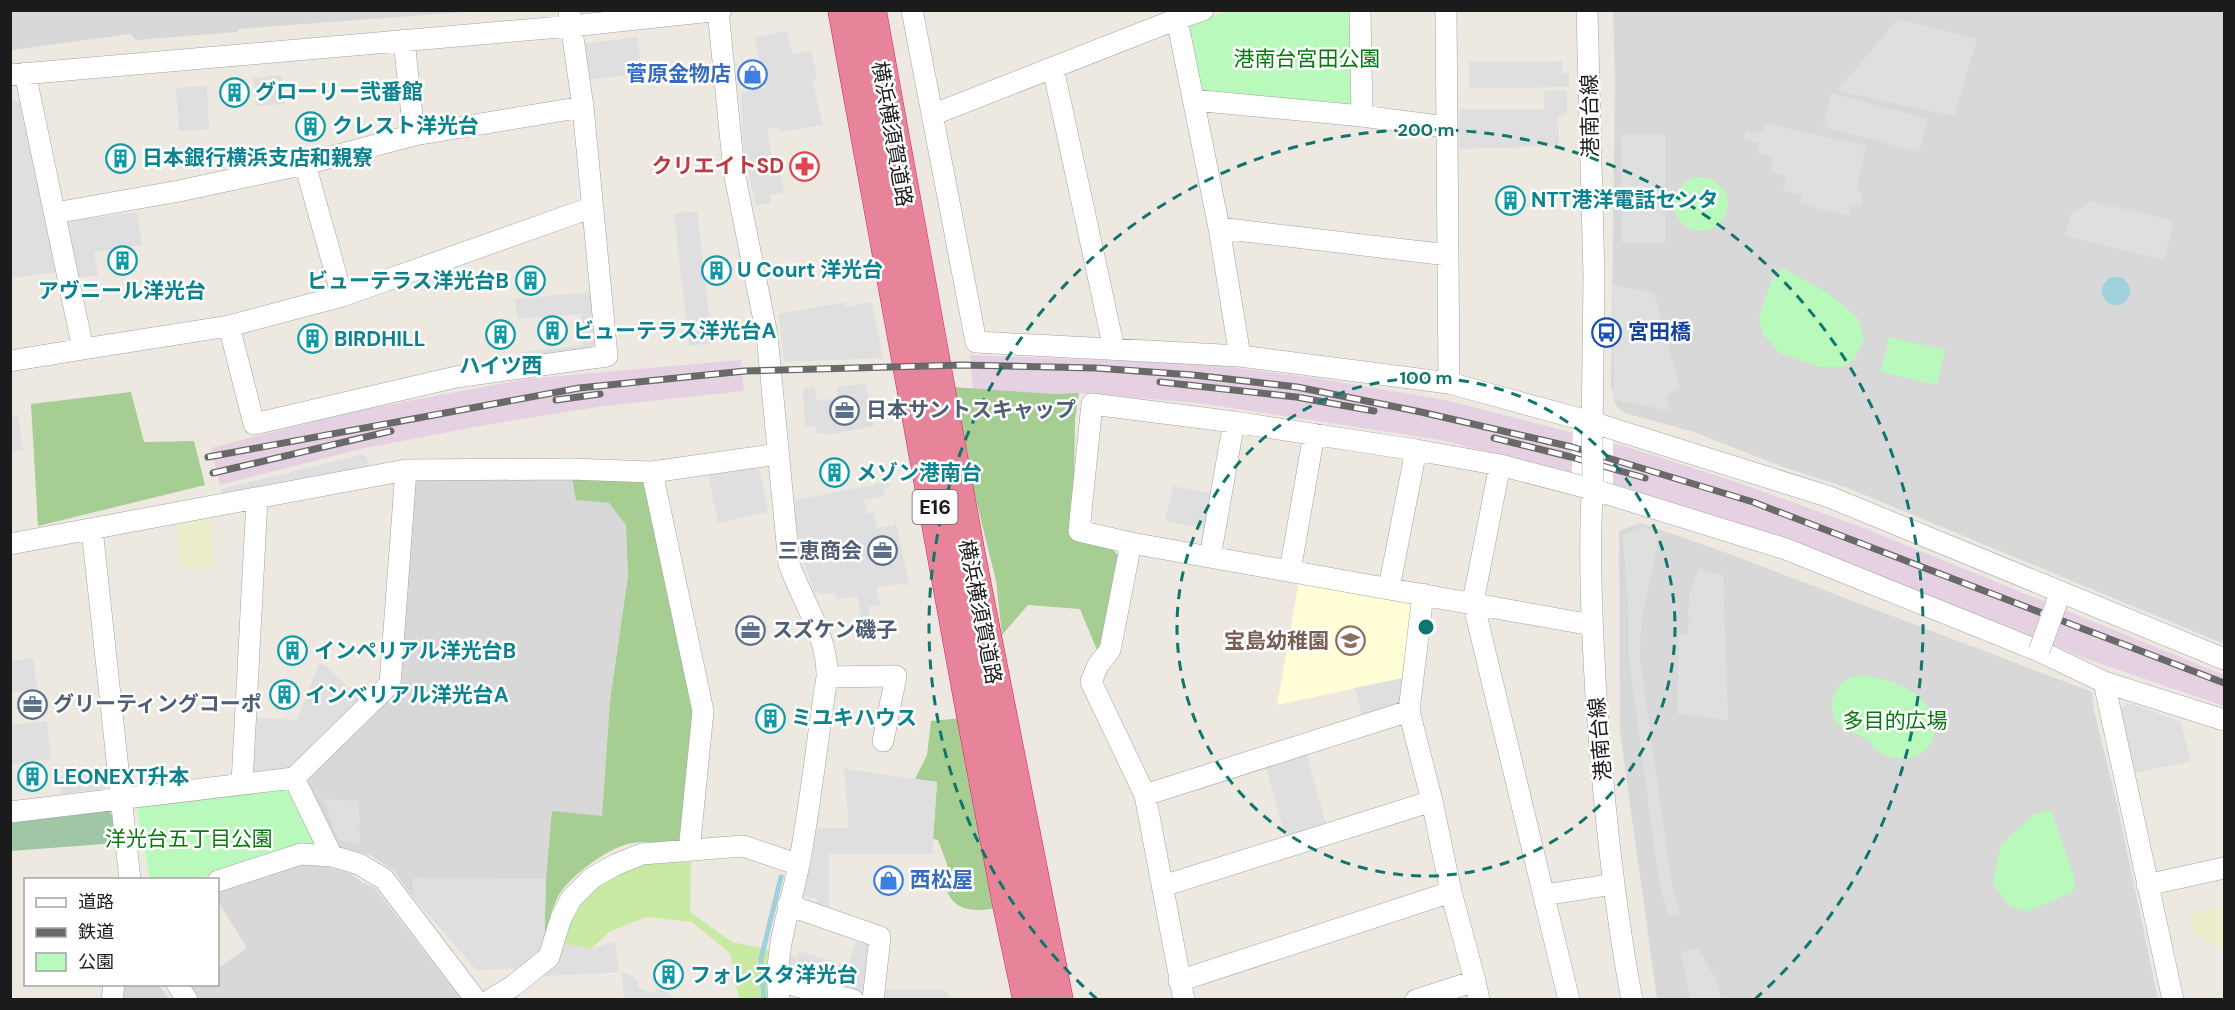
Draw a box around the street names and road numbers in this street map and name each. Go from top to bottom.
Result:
street label: 横浜横須賀道路 [865,59,919,209]
street label: 港南台線 [1575,74,1605,158]
road number: E16 [912,490,958,524]
street label: 横浜横須賀道路 [952,537,1008,687]
street label: 港南台線 [1582,696,1618,782]

